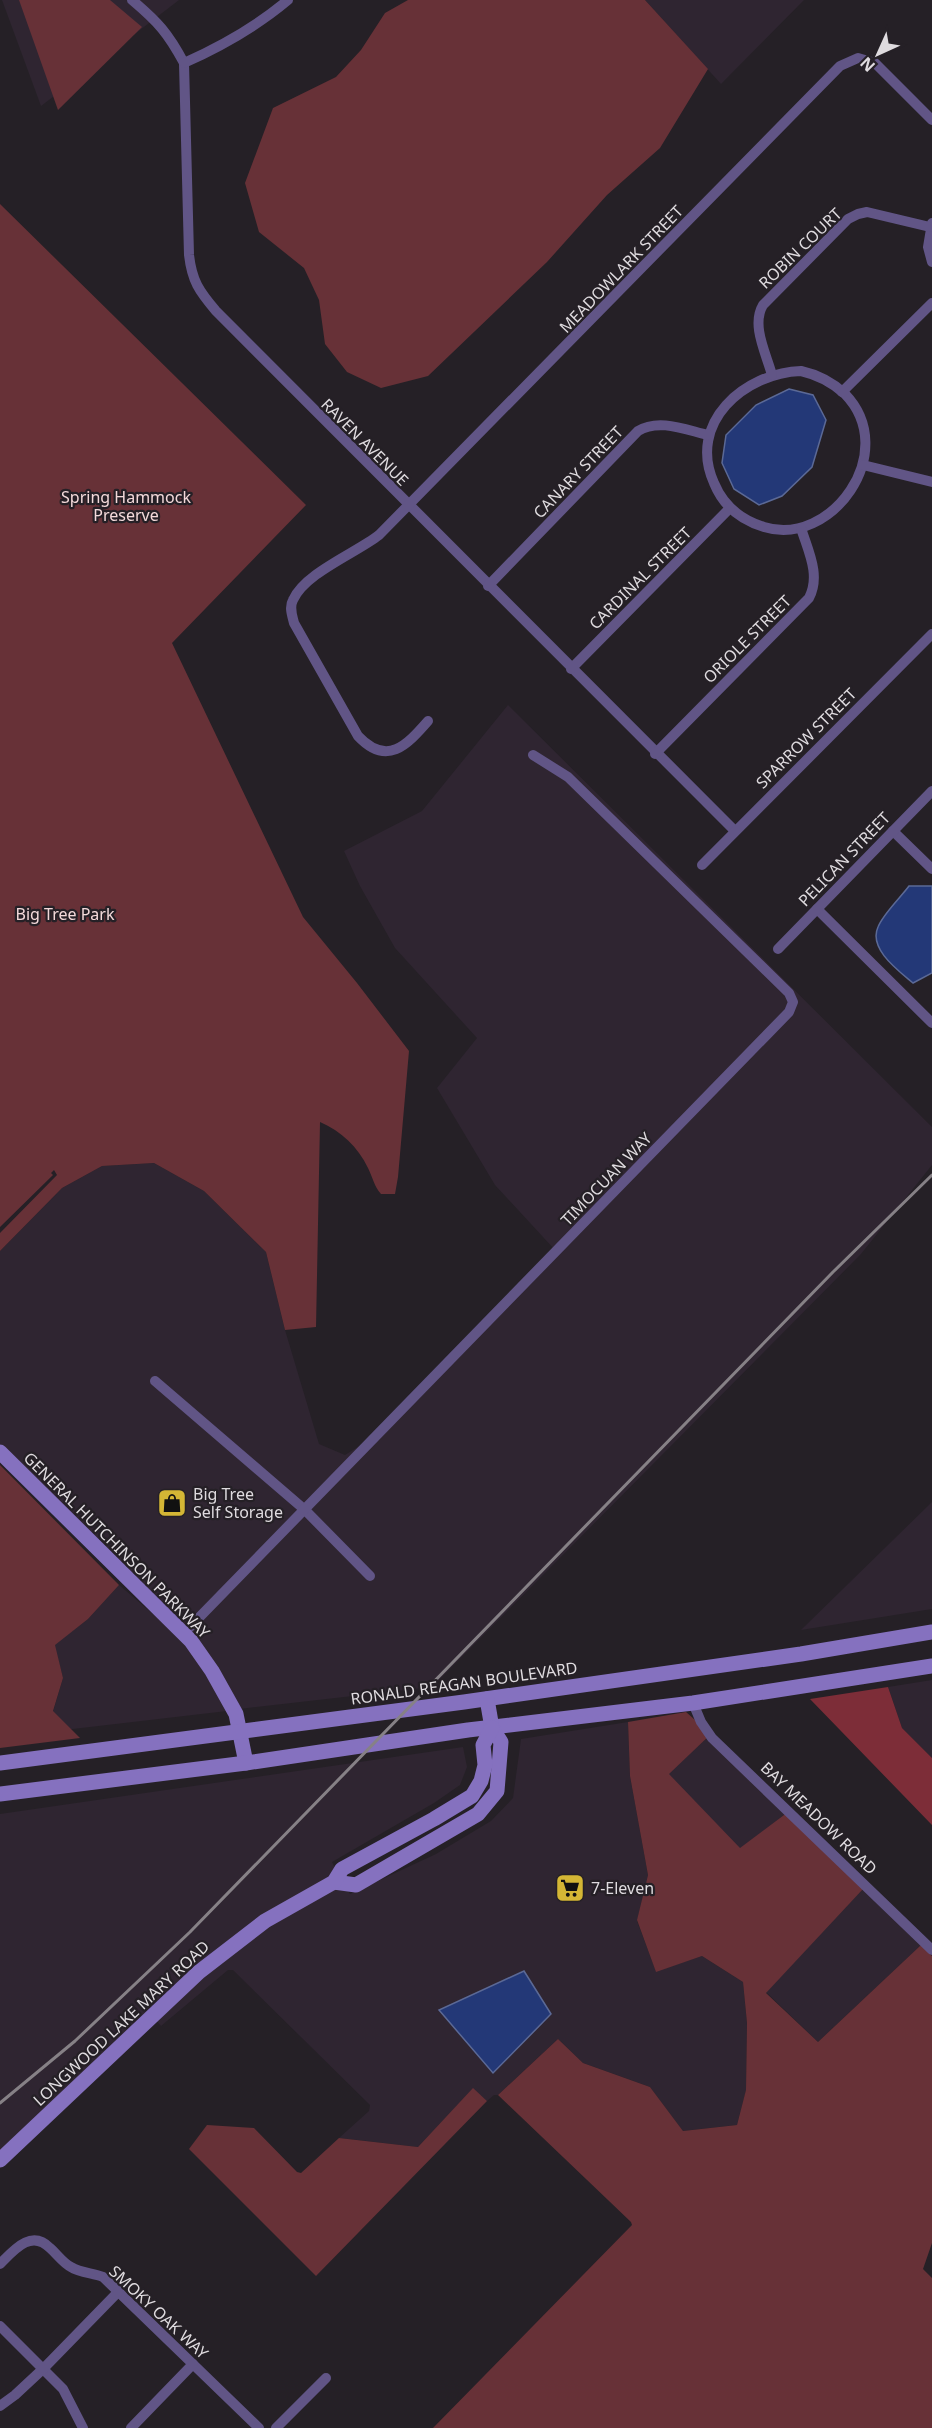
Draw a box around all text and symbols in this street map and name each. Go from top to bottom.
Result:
north arrow [848,24,908,84]
text: N [855,52,880,77]
street label: MEADOWLARK STREET [554,200,688,338]
street label: ROBIN COURT [754,203,846,293]
street label: RAVEN AVENUE [316,393,414,491]
street label: CANARY STREET [528,421,628,523]
park label: Spring Hammock Preserve [61,486,191,526]
street label: CARDINAL STREET [584,522,696,634]
street label: ORIOLE STREET [698,590,796,688]
street label: SPARROW STREET [751,683,861,793]
street label: PELICAN STREET [793,807,895,911]
park label: Big Tree Park [16,903,115,925]
street label: TIMOCUAN WAY [556,1127,657,1231]
street label: GENERAL HUTCHINSON PARKWAY [19,1447,216,1644]
place label: Big Tree Self Storage [193,1483,283,1523]
shop icon: Big Tree Self Storage [156,1487,188,1519]
street label: RONALD REAGAN BOULEVARD [349,1656,579,1710]
street label: BAY MEADOW ROAD [756,1757,882,1879]
supermarket icon: 7-Eleven [554,1872,586,1904]
place label: 7-Eleven [591,1877,654,1899]
street label: LONGWOOD LAKE MARY ROAD [28,1935,214,2111]
street label: SMOKY OAK WAY [105,2260,214,2364]

